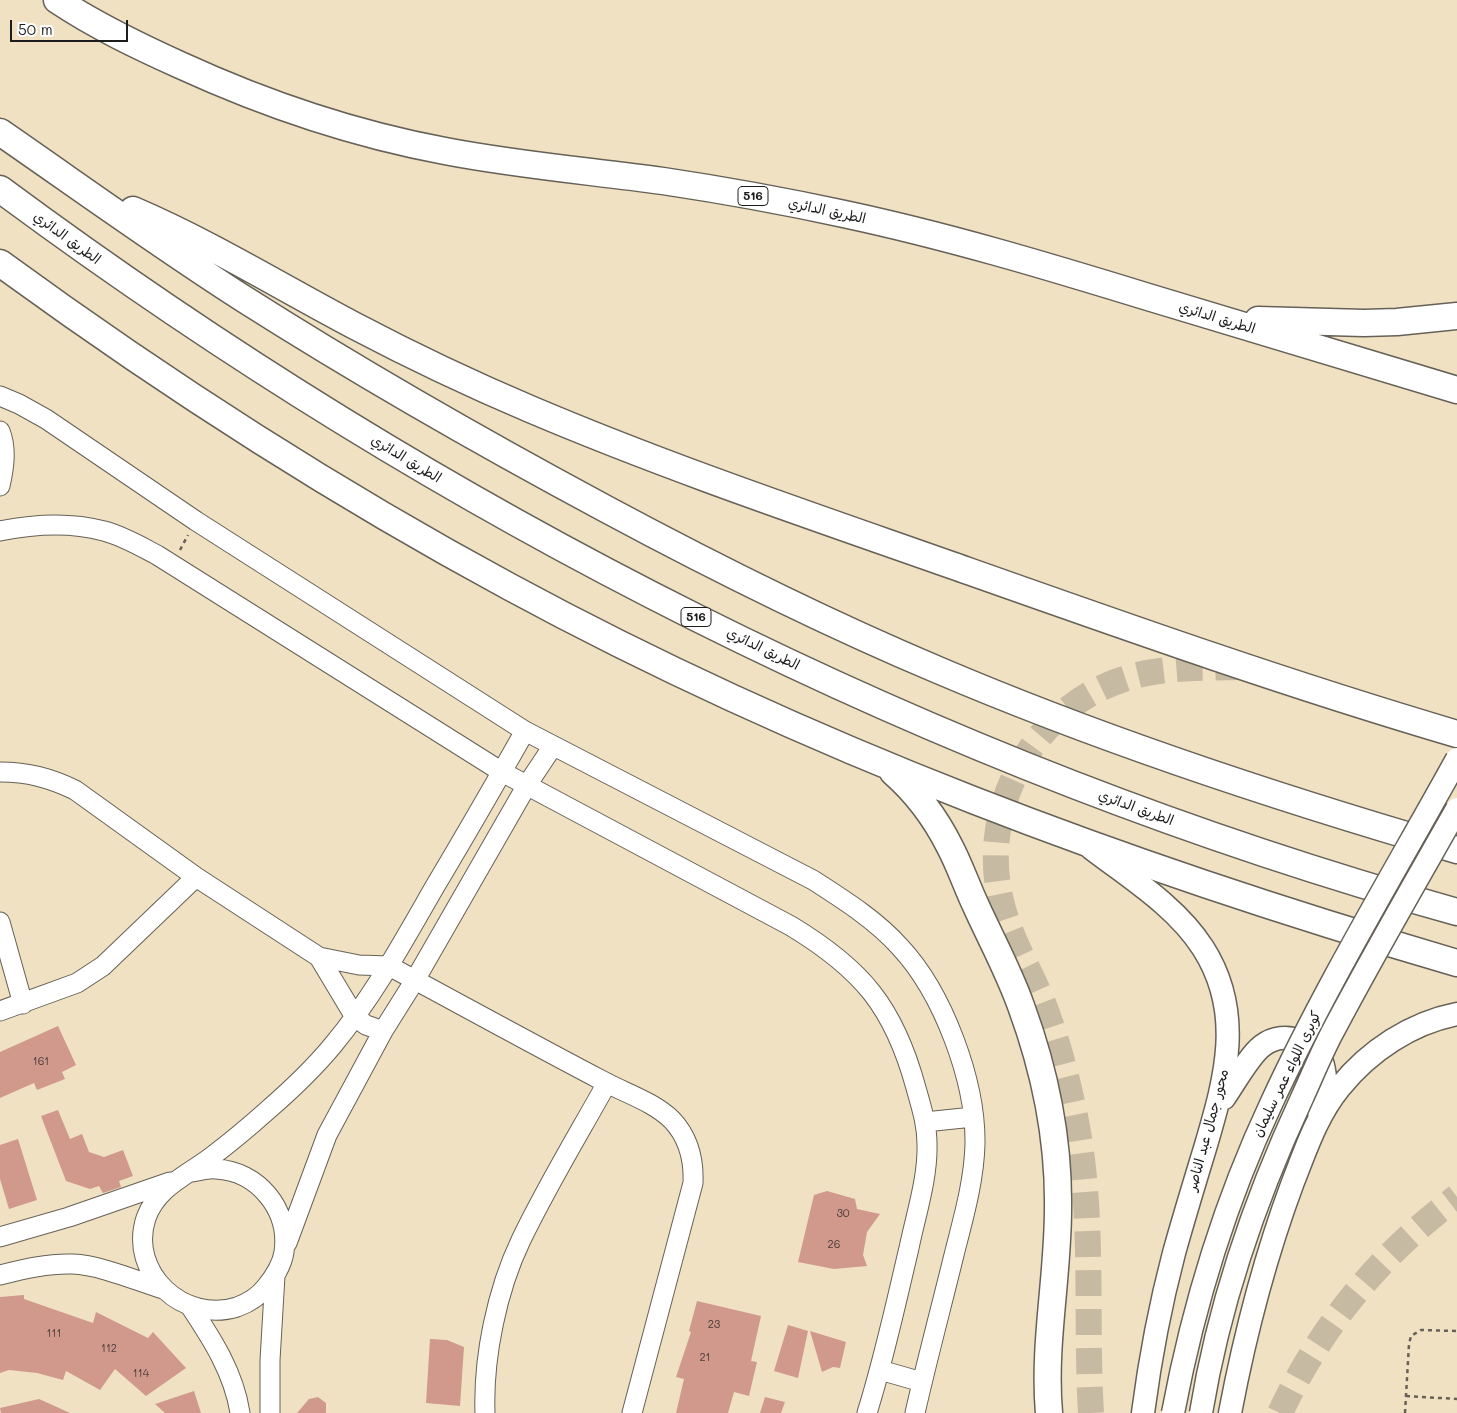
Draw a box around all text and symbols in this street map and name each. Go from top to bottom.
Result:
scale bar [12,10,130,42]
text: 50 m [18,19,53,39]
road number: 516 [738,187,768,206]
street label: الطريق الدائري [787,195,867,227]
street label: الطريق الدائري [30,208,104,268]
street label: الطريق الدائري [1177,298,1257,338]
street label: الطريق الدائري [368,431,444,487]
road number: 516 [681,608,711,626]
street label: الطريق الدائري [724,624,802,674]
street label: الطريق الدائري [1096,787,1176,829]
street label: كوبرى اللواء عمر سليمان [1249,1008,1325,1140]
house number: 161 [33,1055,49,1069]
street label: محور جمال عبد الناصر [1184,1067,1232,1193]
house number: 30 [836,1207,850,1221]
house number: 26 [828,1238,840,1252]
house number: 23 [708,1318,720,1332]
house number: 111 [47,1327,61,1341]
house number: 112 [101,1342,117,1356]
house number: 21 [699,1351,711,1365]
house number: 114 [133,1367,149,1381]

